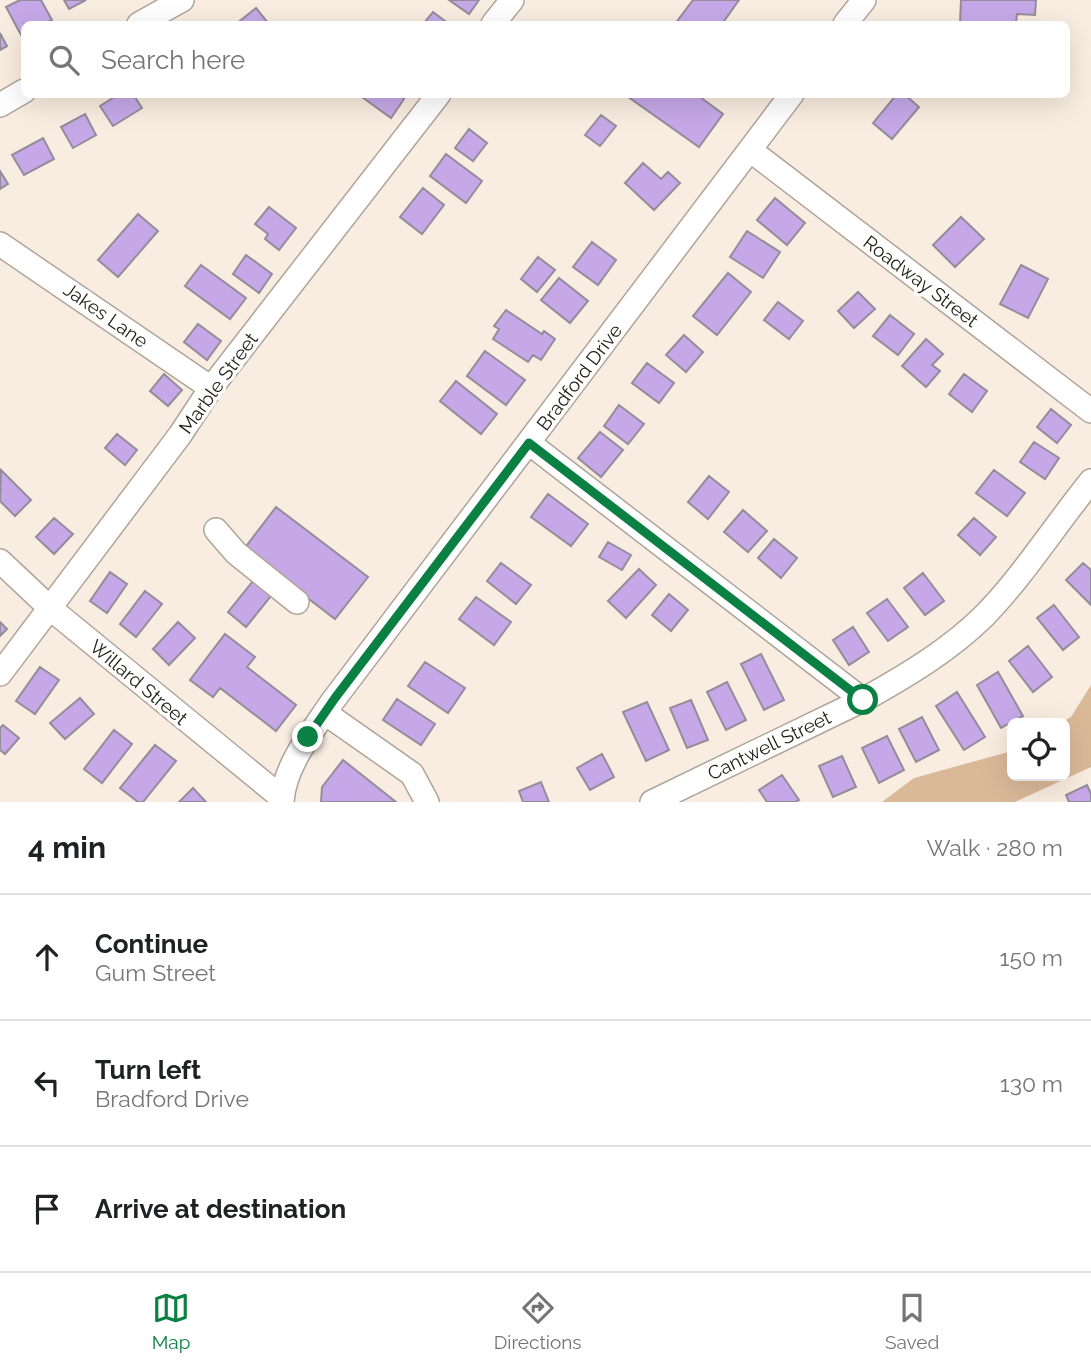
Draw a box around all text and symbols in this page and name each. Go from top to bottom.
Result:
search box [21,21,1070,98]
icon: search [45,41,83,79]
text: Search here [101,45,245,75]
street label: Roadway Street [859,231,983,332]
street label: Jakes Lane [60,278,152,352]
street label: Bradford Drive [532,320,626,434]
street label: Marble Street [174,328,262,438]
street label: Willard Street [86,635,193,730]
route start [847,684,878,715]
street label: Cantwell Street [704,705,835,784]
map controls [1007,718,1070,781]
button: locate [1007,718,1070,781]
route end [292,721,323,752]
text: 4 min [28,830,106,865]
text: Walk · 280 m [926,834,1063,861]
text: Continue [95,929,208,959]
icon: ahead [28,938,66,976]
text: 150 m [1000,944,1063,971]
text: Gum Street [95,959,216,986]
text: Turn left [95,1055,201,1085]
icon: left [28,1064,66,1102]
text: 130 m [1000,1070,1063,1097]
text: Bradford Drive [95,1085,249,1112]
icon: arrive [28,1190,66,1228]
text: Arrive at destination [95,1194,346,1224]
tab: Map [152,1289,190,1353]
tab: Directions [494,1289,582,1353]
tab: Saved [885,1289,939,1353]

